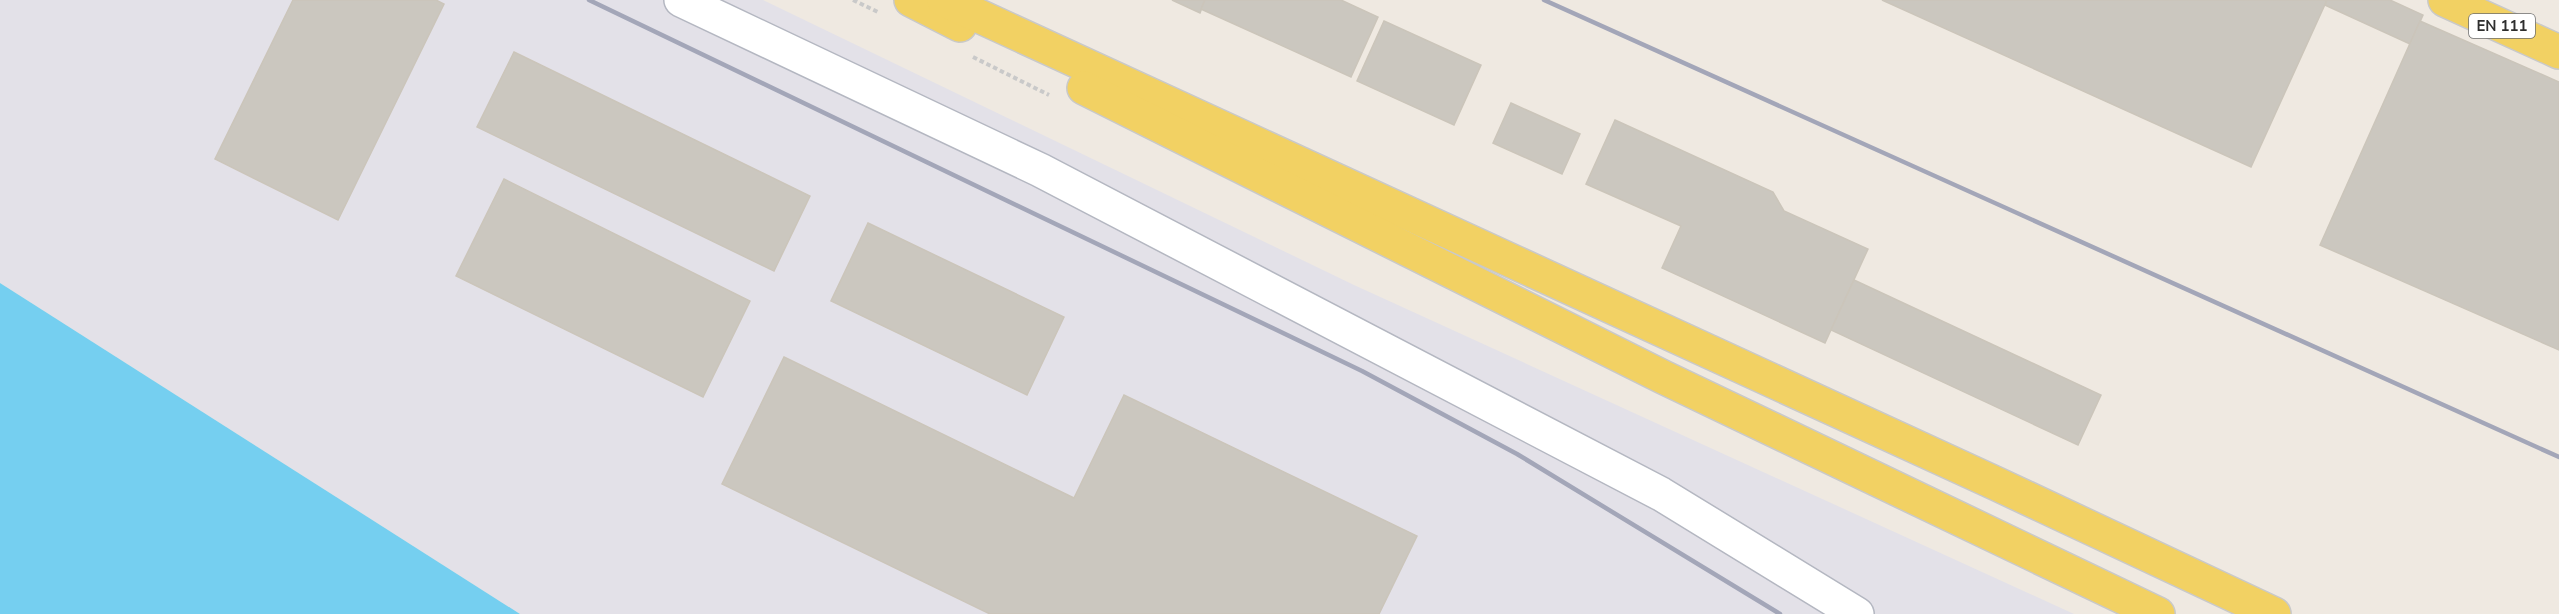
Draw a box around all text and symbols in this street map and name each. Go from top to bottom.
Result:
road number: EN 111 [2469,14,2535,38]

